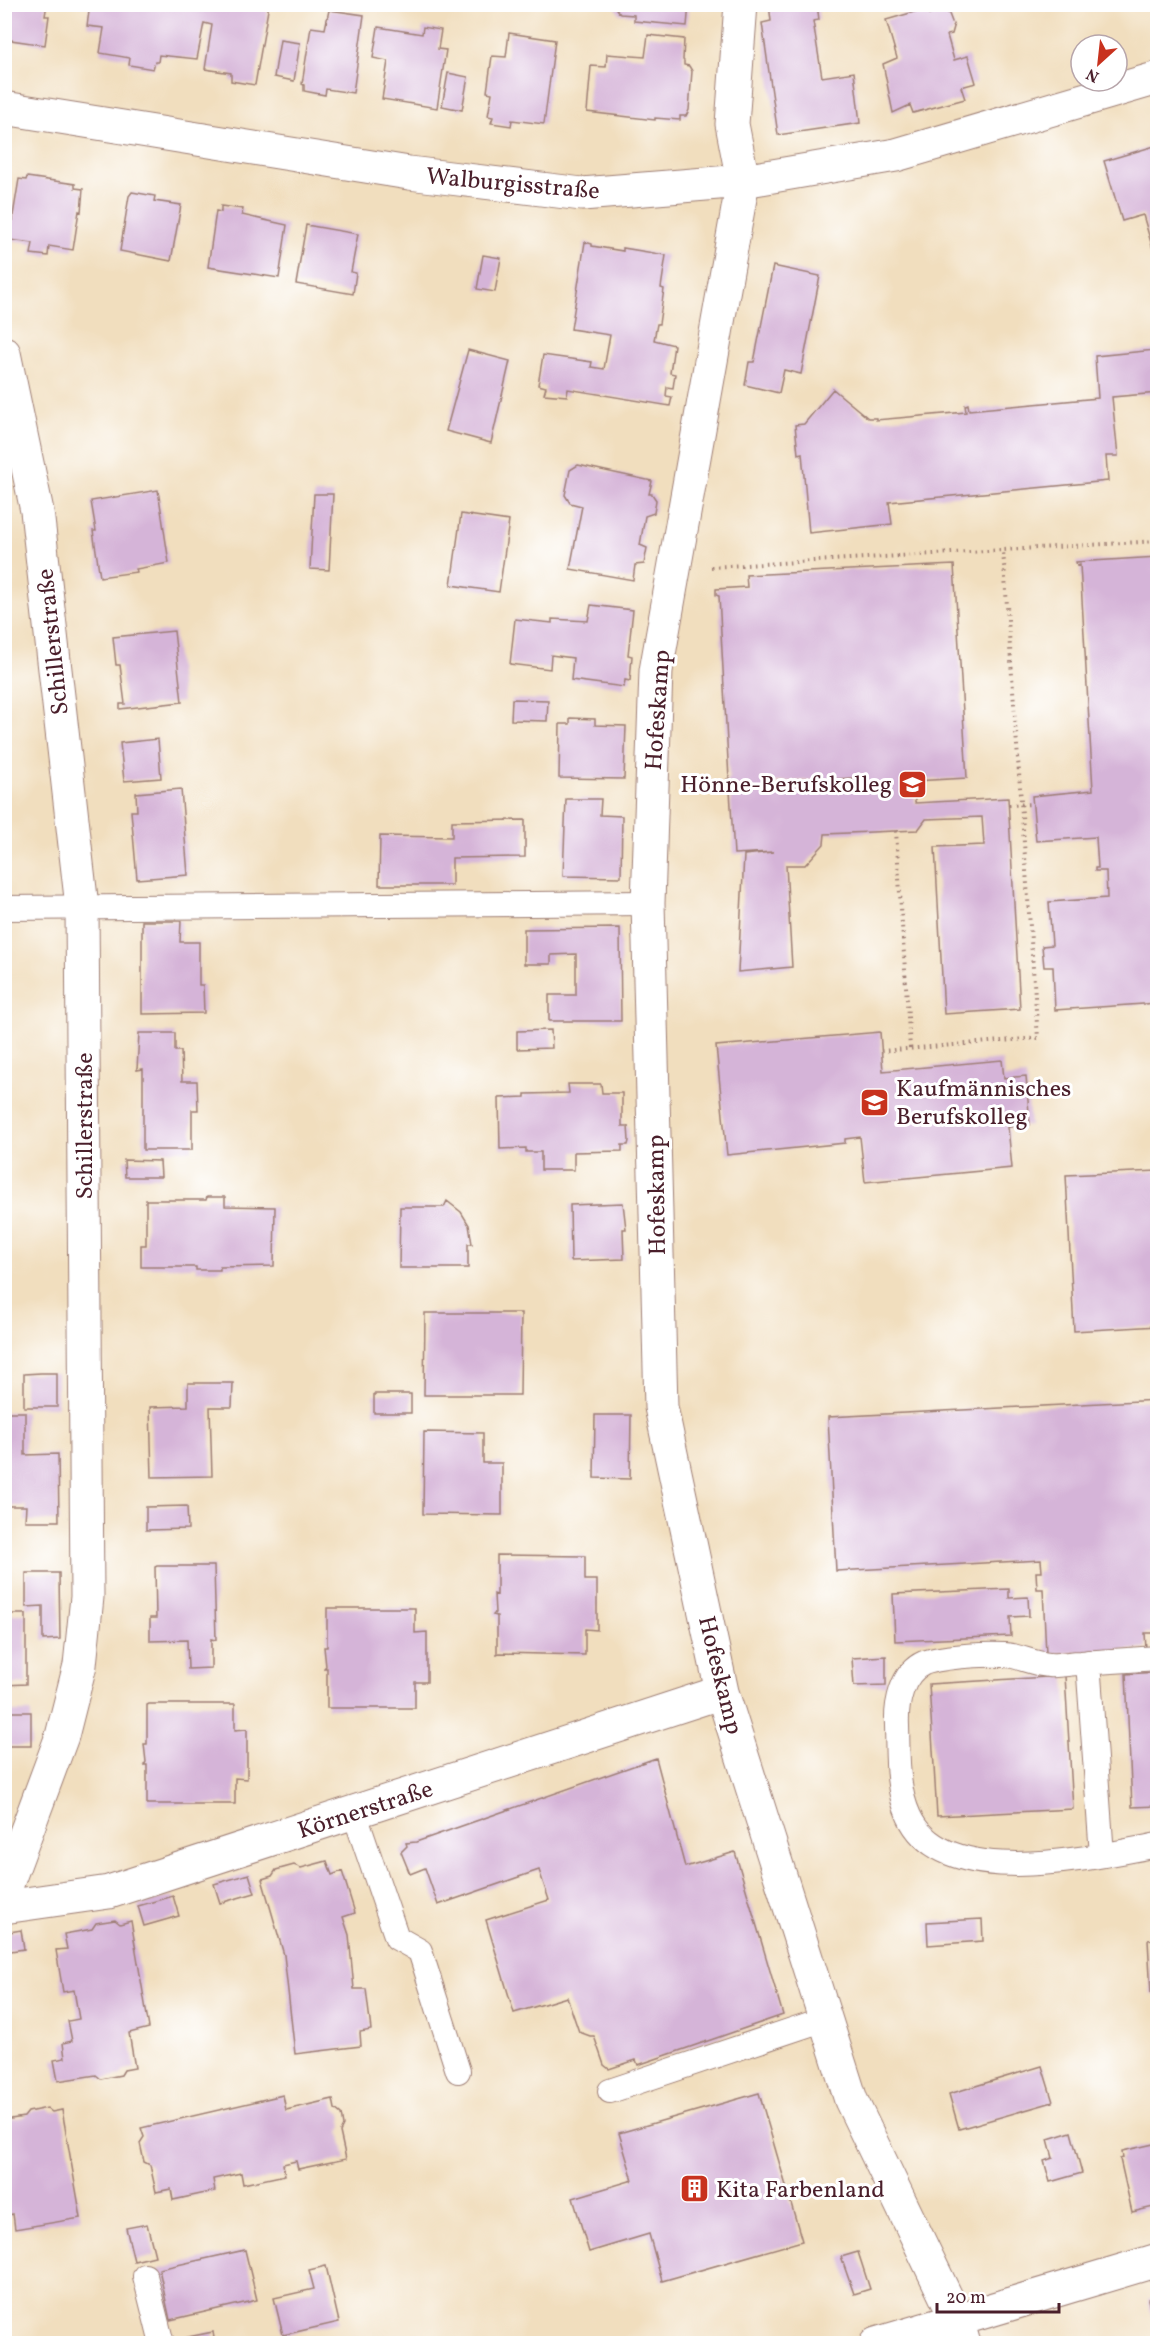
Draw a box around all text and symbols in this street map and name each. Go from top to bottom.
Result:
north arrow [1069,33,1129,93]
text: N [1083,62,1103,87]
street label: Walburgisstraße [424,160,601,210]
street label: Schillerstraße [29,567,79,717]
street label: Hofeskamp [638,649,680,772]
school or university icon: Hönne-Berufskolleg [897,768,929,800]
place label: Hönne-Berufskolleg [680,769,892,803]
street label: Schillerstraße [69,1052,103,1200]
place label: Kaufmännisches Berufskolleg [896,1073,1071,1135]
school or university icon: Kaufmännisches Berufskolleg [859,1086,891,1118]
street label: Hofeskamp [640,1134,676,1256]
street label: Hofeskamp [688,1613,750,1738]
street label: Körnerstraße [294,1773,438,1849]
building icon: Kita Farbenland [679,2173,711,2205]
place label: Kita Farbenland [716,2174,885,2208]
scale bar [937,2276,1058,2314]
text: 20 m [946,2286,986,2311]

